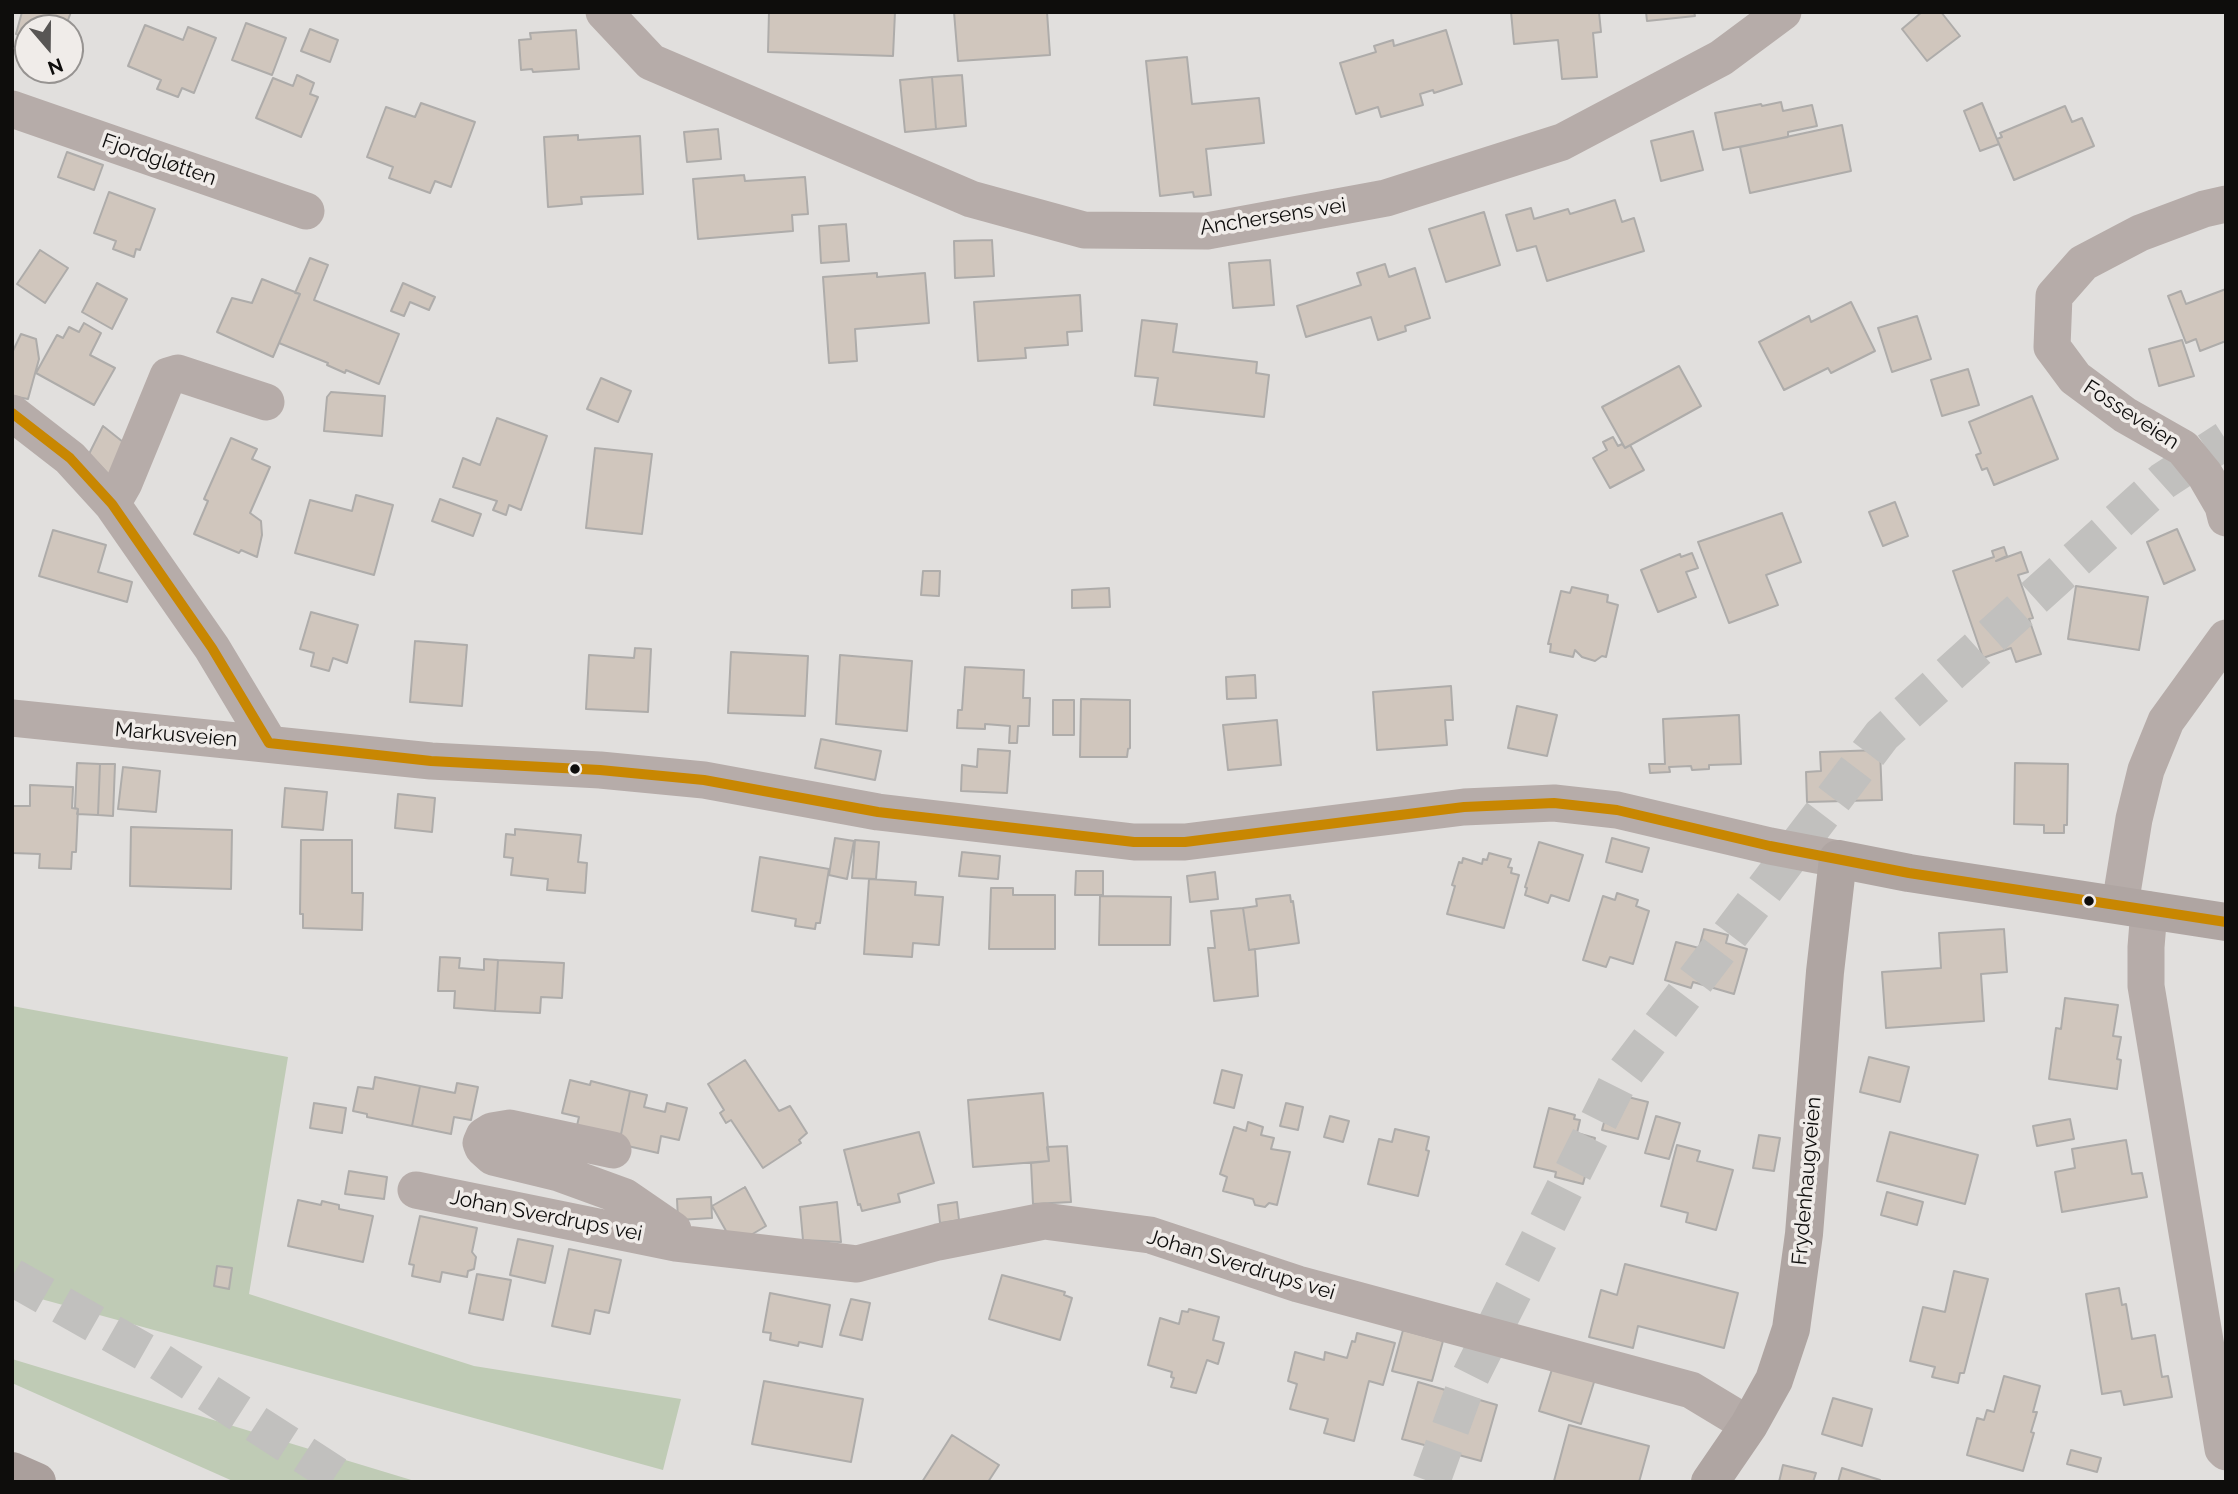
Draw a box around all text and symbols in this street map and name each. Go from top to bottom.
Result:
north arrow [14,14,84,84]
text: N [45,54,66,80]
street label: Fjordgløtten [99,129,219,191]
street label: Anchersens vei [1198,193,1348,241]
street label: Fosseveien [2079,375,2183,455]
street label: Markusveien [114,717,238,753]
unlabelled marker [568,762,582,776]
unlabelled marker [2082,894,2096,908]
street label: Frydenhaugveien [1787,1096,1827,1266]
street label: Johan Sverdrups vei [448,1185,644,1247]
street label: Johan Sverdrups vei [1144,1224,1338,1306]

